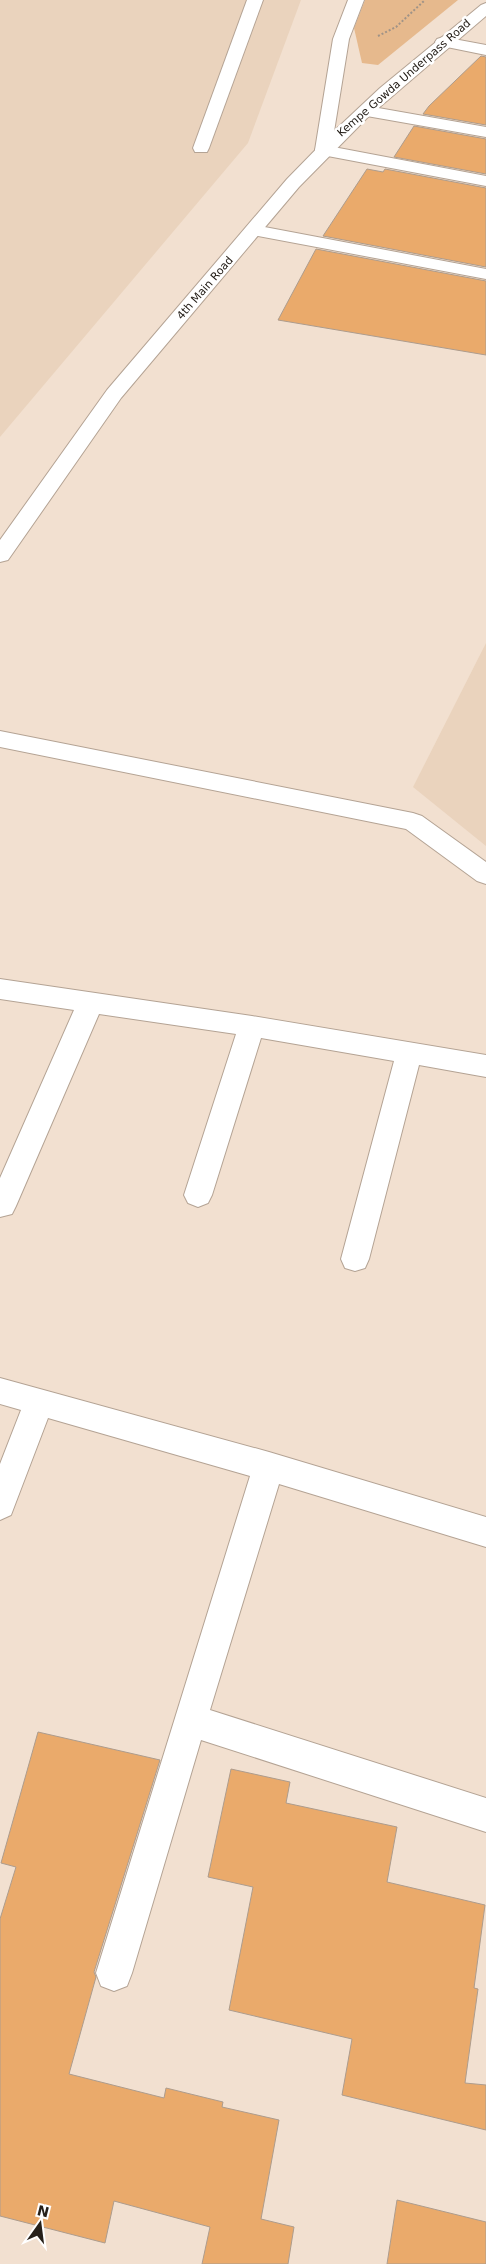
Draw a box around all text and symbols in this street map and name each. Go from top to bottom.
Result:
street label: Kempe Gowda Underpass Road [335,17,473,139]
street label: 4th Main Road [174,254,236,322]
north arrow [15,2199,65,2249]
text: N [36,2202,51,2221]

